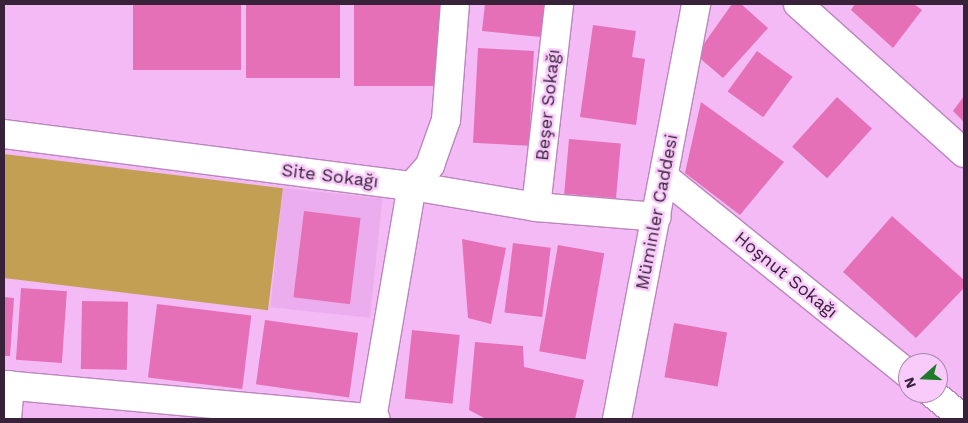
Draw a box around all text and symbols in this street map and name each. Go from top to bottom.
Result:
street label: Beşer Sokağı [531,48,565,162]
street label: Müminler Caddesi [631,132,683,292]
street label: Site Sokağı [280,159,380,193]
street label: Hoşnut Sokağı [730,227,842,323]
north arrow [898,353,948,403]
text: N [901,375,919,390]

